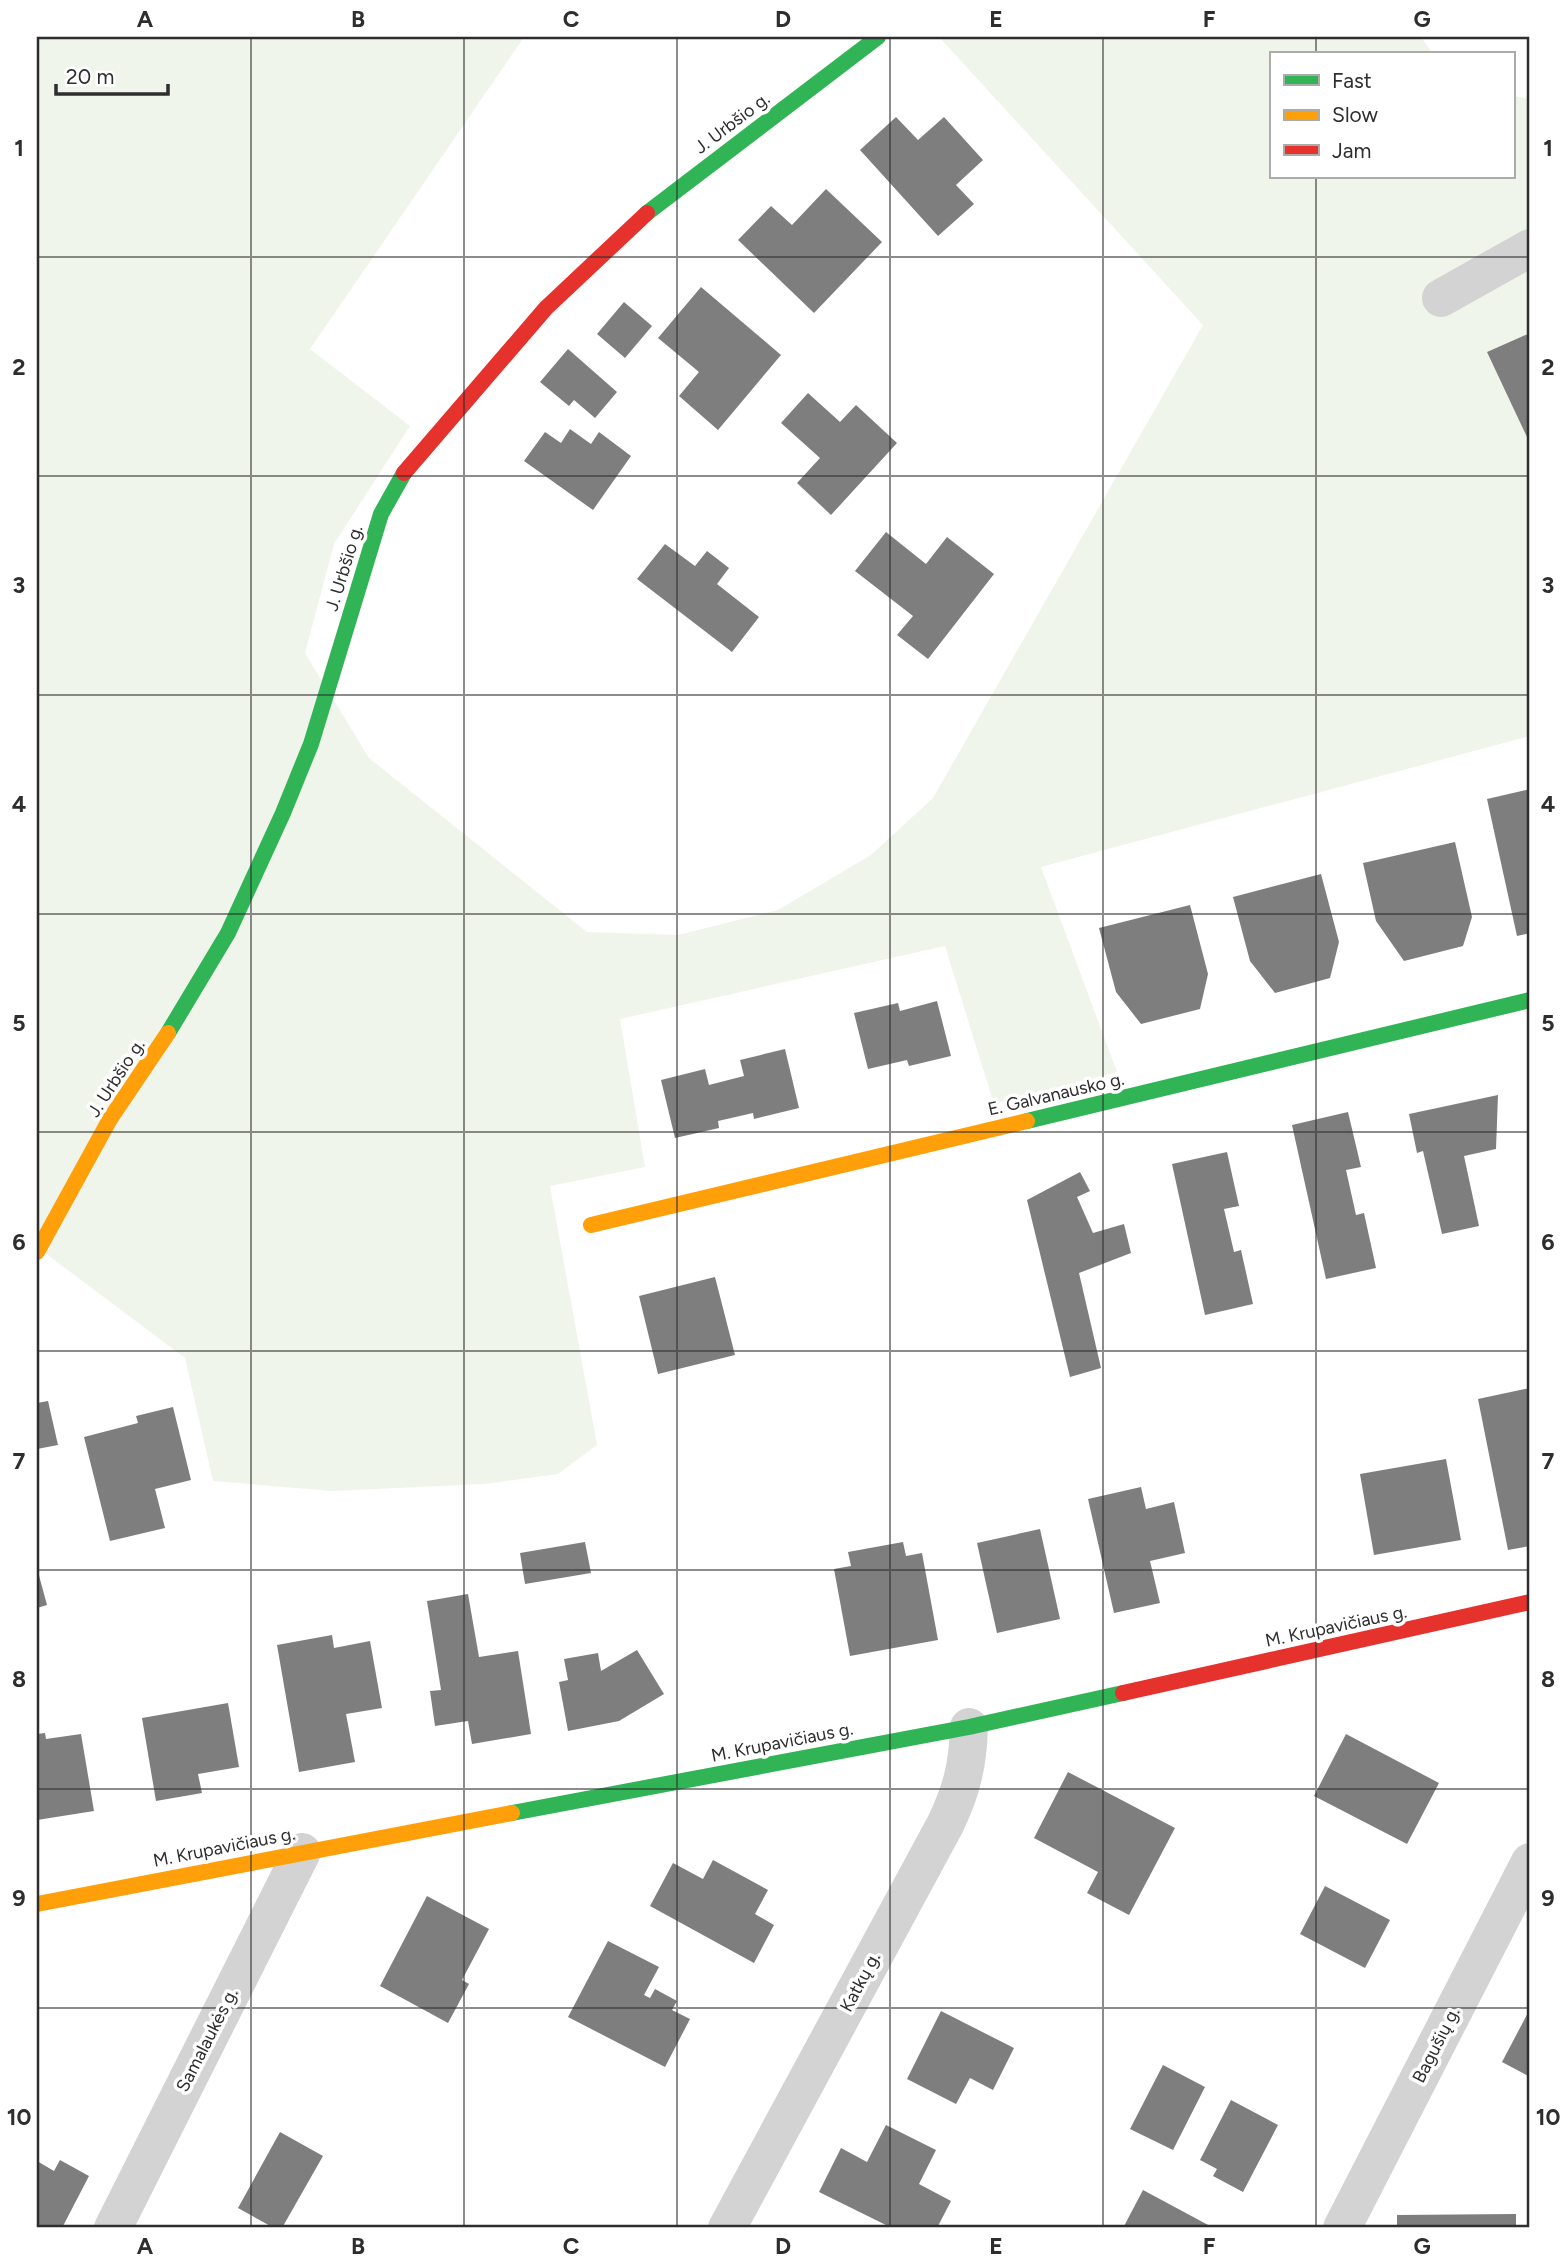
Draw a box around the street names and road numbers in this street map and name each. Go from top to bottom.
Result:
street label: J. Urbšio g. [690,88,774,158]
street label: J. Urbšio g. [321,522,367,614]
street label: J. Urbšio g. [83,1035,149,1121]
street label: E. Galvanausko g. [986,1068,1126,1120]
street label: M. Krupavičiaus g. [1263,1600,1409,1652]
street label: M. Krupavičiaus g. [709,1717,855,1767]
street label: M. Krupavičiaus g. [151,1822,297,1872]
street label: Katkų g. [835,1948,885,2016]
street label: Samalaukės g. [171,1984,243,2096]
street label: Bagušių g. [1408,2003,1464,2087]

